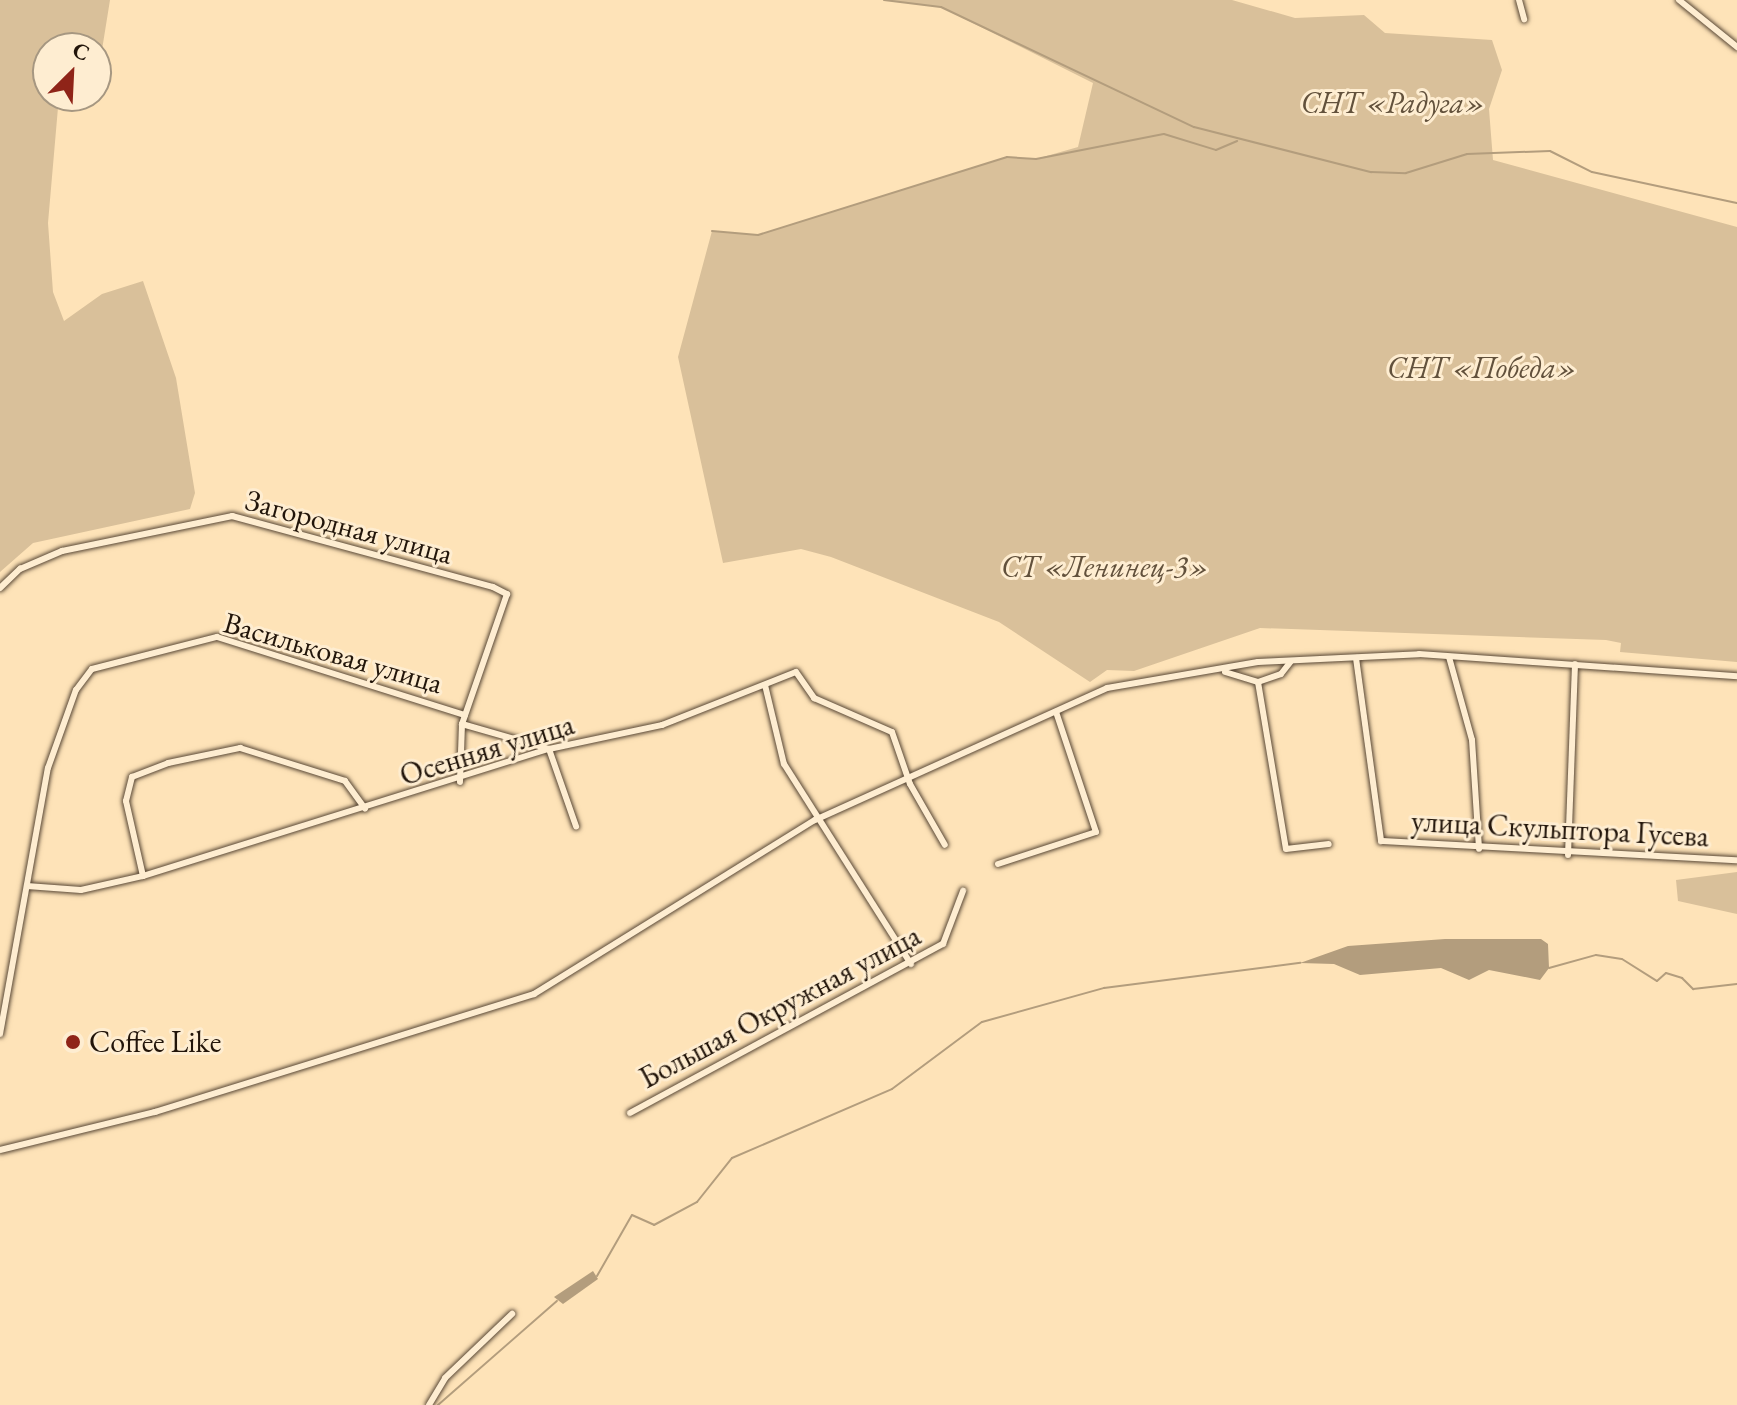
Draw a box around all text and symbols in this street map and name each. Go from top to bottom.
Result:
north arrow [32,32,112,112]
text: С [68,35,94,68]
park label: СНТ «Радуга» [1301,85,1485,121]
park label: СНТ «Победа» [1387,350,1577,386]
street label: Загородная улица [241,482,457,572]
park label: СТ «Ленинец-3» [1001,549,1209,585]
street label: Васильковая улица [219,605,447,701]
street label: Осенняя улица [396,706,578,794]
street label: улица Скульптора Гусева [1410,803,1710,855]
street label: Большая Окружная улица [633,918,927,1096]
place label: Coffee Like [89,1024,221,1060]
marker: Coffee Like [64,1033,82,1051]

